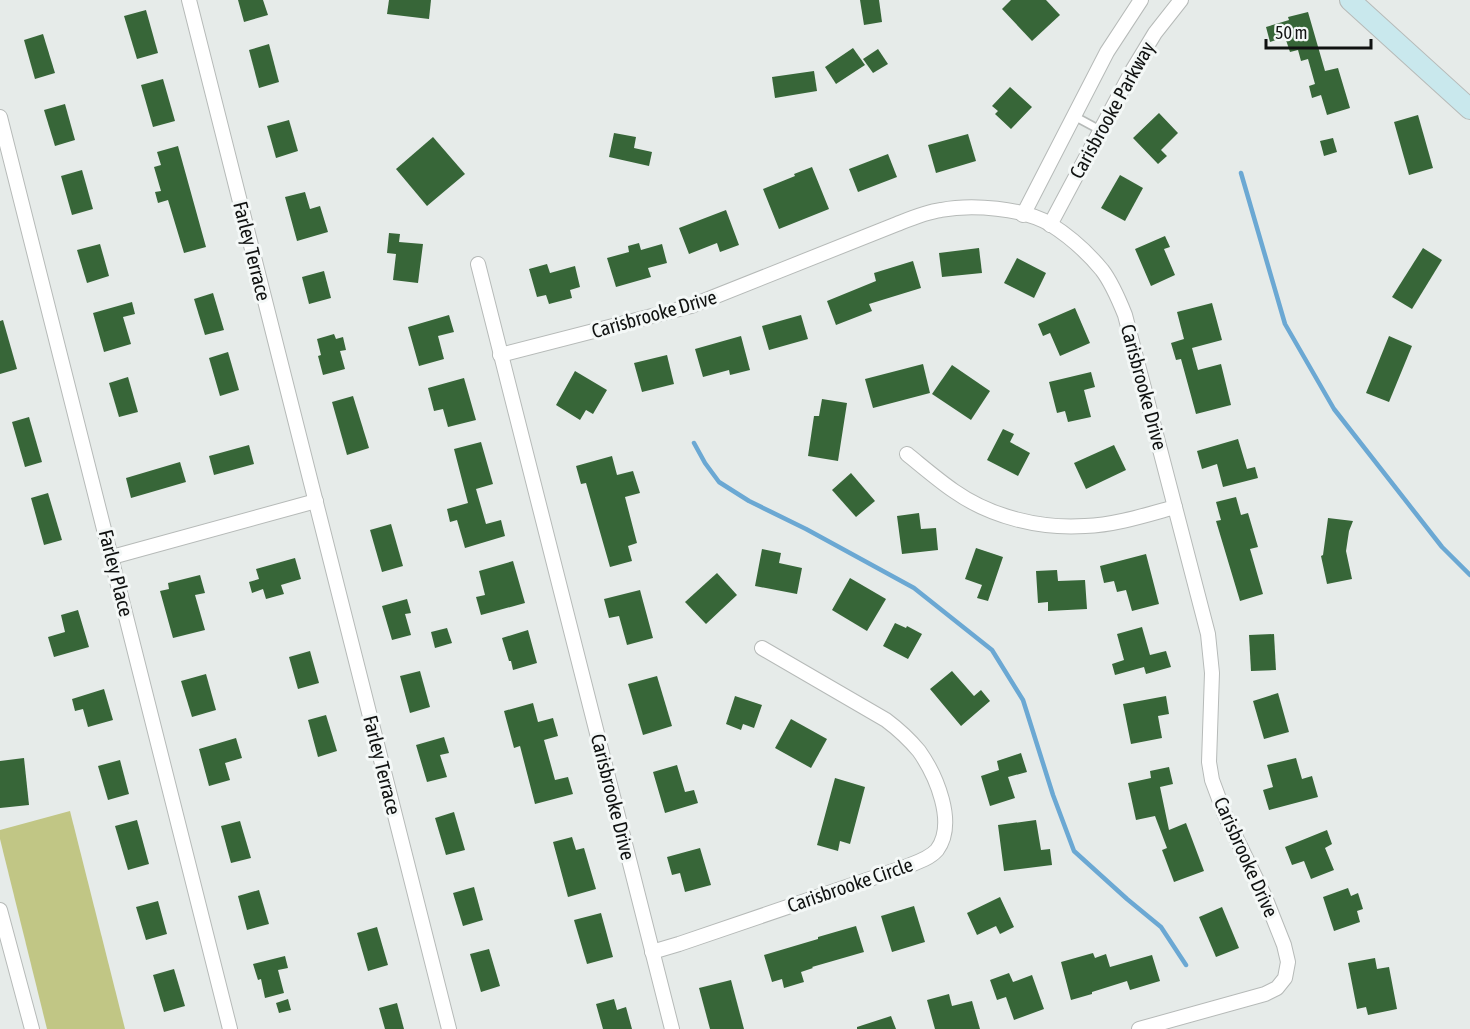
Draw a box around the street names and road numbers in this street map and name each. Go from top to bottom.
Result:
street label: Carisbrooke Parkway [1064,37,1159,182]
street label: Farley Terrace [229,199,276,303]
street label: Carisbrooke Drive [589,285,719,342]
street label: Carisbrooke Drive [1117,322,1172,452]
street label: Farley Place [95,527,138,619]
street label: Farley Terrace [359,713,406,817]
street label: Carisbrooke Drive [587,731,640,862]
street label: Carisbrooke Drive [1210,793,1283,920]
street label: Carisbrooke Circle [784,852,916,917]

